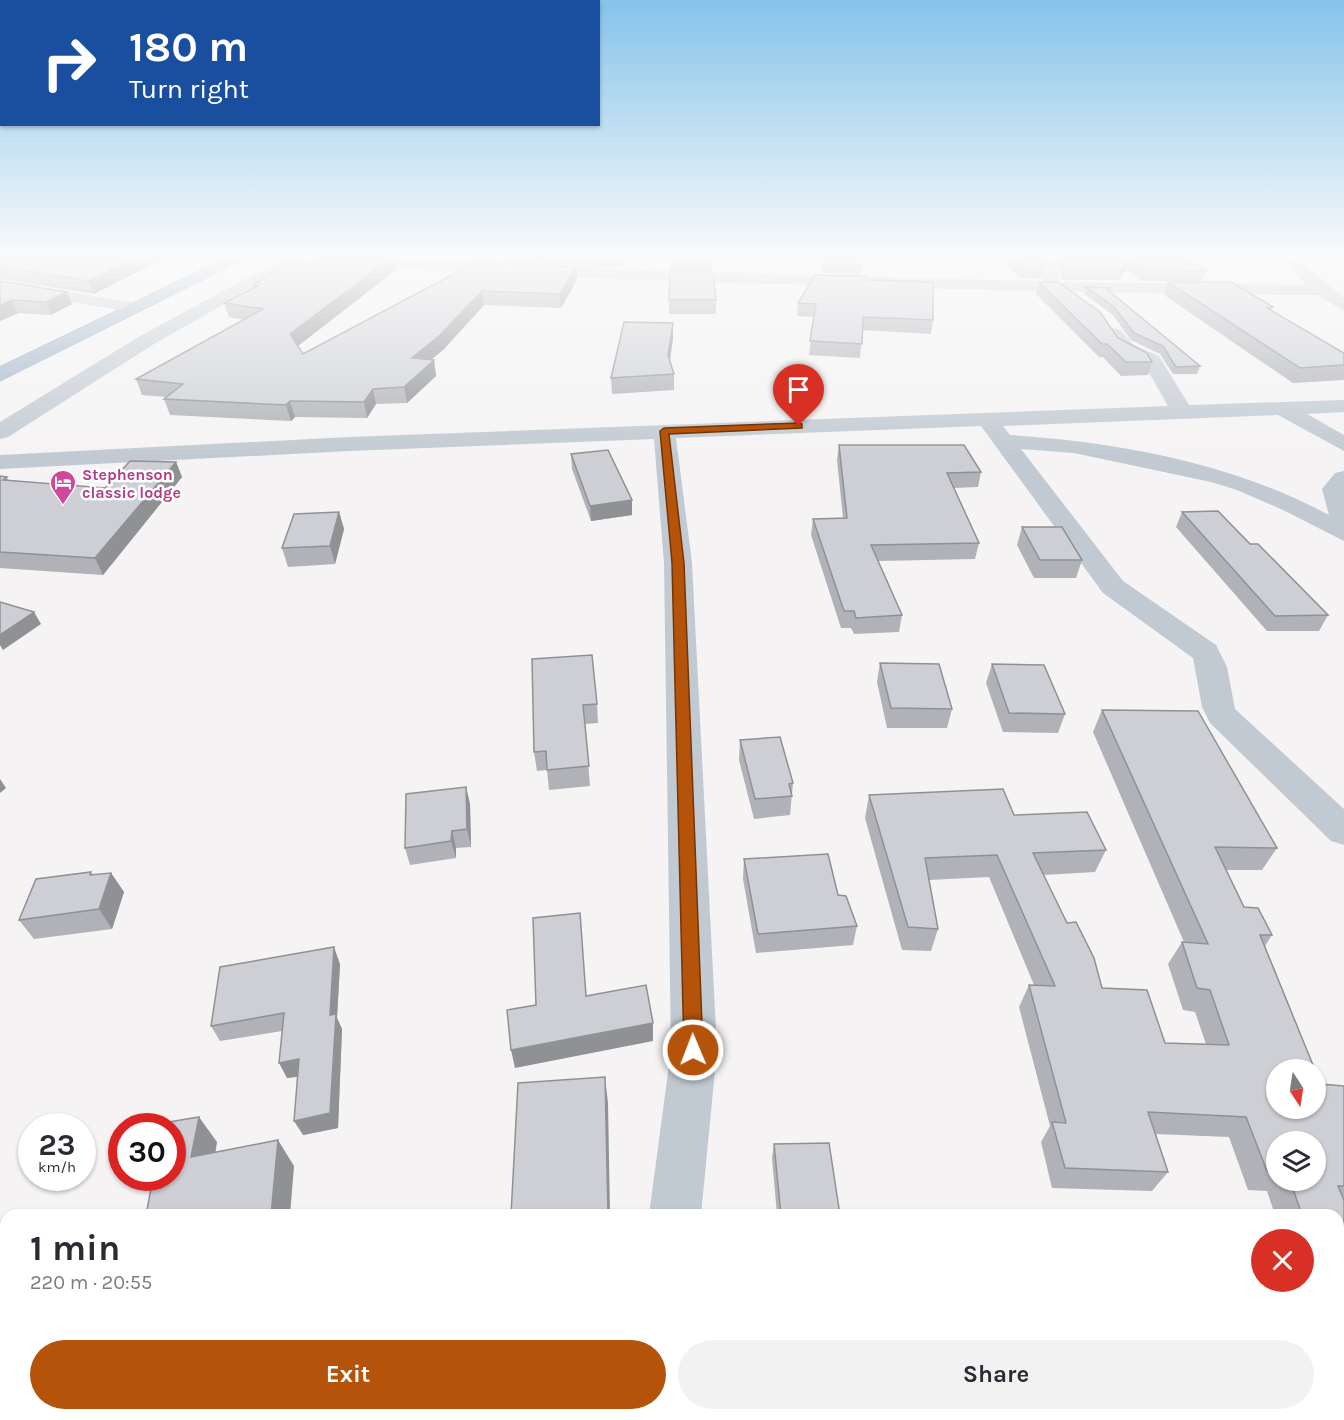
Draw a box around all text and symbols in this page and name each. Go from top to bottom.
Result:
text: 180 m [129,22,248,72]
icon: right [30,24,108,102]
text: Turn right [129,73,249,105]
pin [773,364,824,426]
icon: arrive [782,373,815,406]
place label: Stephenson classic lodge [82,465,181,502]
hotel icon: Stephenson classic lodge [48,468,78,506]
position arrow [661,1018,725,1082]
north arrow [1266,1059,1326,1119]
map controls [1266,1059,1326,1191]
speed limit sign: 30 [108,1113,186,1191]
text: 23 [39,1127,75,1163]
button: layers [1266,1131,1326,1191]
text: km/h [38,1158,76,1176]
text: 1 min [30,1227,120,1269]
button: close [1251,1229,1314,1292]
text: 220 m · 20:55 [30,1271,152,1294]
button: Exit [30,1340,666,1409]
button: Share [678,1340,1314,1409]

